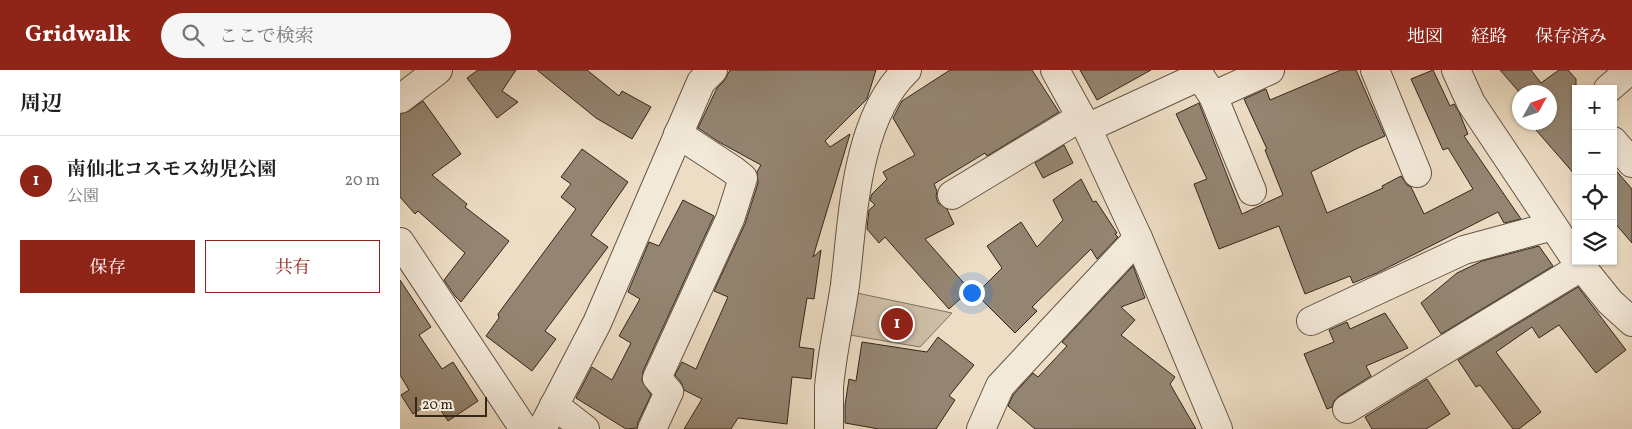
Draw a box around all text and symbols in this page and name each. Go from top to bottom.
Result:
search box [161,13,511,58]
text: Gridwalk [25,18,131,52]
icon: search [179,21,207,49]
text: ここで検索 [219,24,314,50]
text: 地図 [1407,25,1443,50]
text: 経路 [1471,25,1507,50]
text: 保存済み [1535,25,1607,50]
north arrow [1512,85,1557,130]
map controls [1572,85,1617,265]
button: + [1572,85,1617,130]
text: 周辺 [20,90,62,119]
button: − [1572,130,1617,175]
text: 南仙北コスモス幼児公園 [67,157,276,183]
text: 1 [33,170,39,192]
text: 20 m [345,170,380,192]
button: locate [1572,175,1617,220]
text: 公園 [67,186,99,208]
button: layers [1572,220,1617,265]
button: 保存 [20,240,195,293]
button: 共有 [205,240,380,293]
your location [959,280,985,306]
pin: 1 [881,305,913,343]
scale bar [415,394,488,417]
text: 20 m [422,396,453,415]

